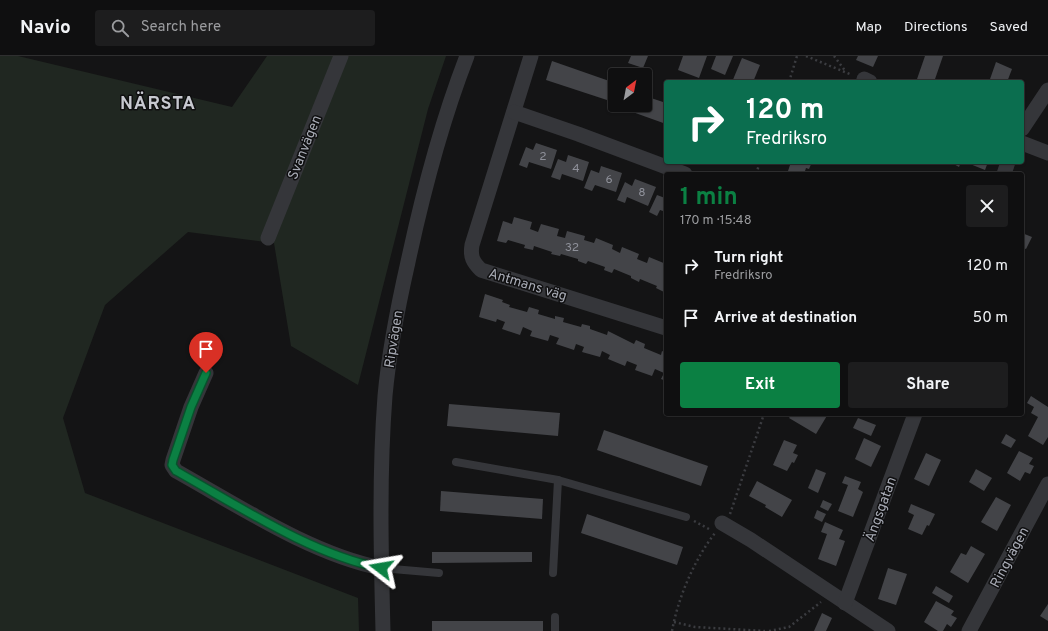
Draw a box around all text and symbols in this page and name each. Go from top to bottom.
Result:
search box [95,10,375,46]
text: Navio [20,16,71,40]
icon: search [109,17,131,39]
text: Search here [141,18,221,37]
text: Map [856,19,882,36]
text: Directions [904,19,968,36]
text: Saved [990,19,1028,36]
north arrow [608,68,652,112]
map controls [608,68,652,112]
district label: NÄRSTA [120,91,196,116]
text: 120 m [746,93,824,129]
icon: right [680,96,732,148]
street label: Svanvägen [285,113,326,182]
text: Fredriksro [746,128,827,151]
house number: 2 [539,149,547,165]
house number: 4 [572,161,580,177]
house number: 6 [605,172,613,188]
text: 1 min [680,183,738,213]
house number: 8 [638,185,646,201]
button: close [966,185,1008,227]
text: 170 m · 15:48 [680,213,752,229]
house number: 32 [565,240,579,256]
text: Turn right [714,249,783,268]
icon: right [680,255,702,277]
text: 120 m [967,257,1008,276]
street label: Antmans väg [486,265,569,305]
text: Fredriksro [714,268,773,284]
icon: arrive [680,307,702,329]
street label: Ripvägen [382,309,407,369]
text: Arrive at destination [714,309,857,328]
text: 50 m [973,309,1008,328]
pin [189,332,223,373]
icon: arrive [195,338,217,360]
button: Exit [680,362,840,408]
button: Share [848,362,1008,408]
street label: Ängsgatan [861,474,901,544]
street label: Ringvägen [987,524,1033,591]
position arrow [360,547,402,589]

